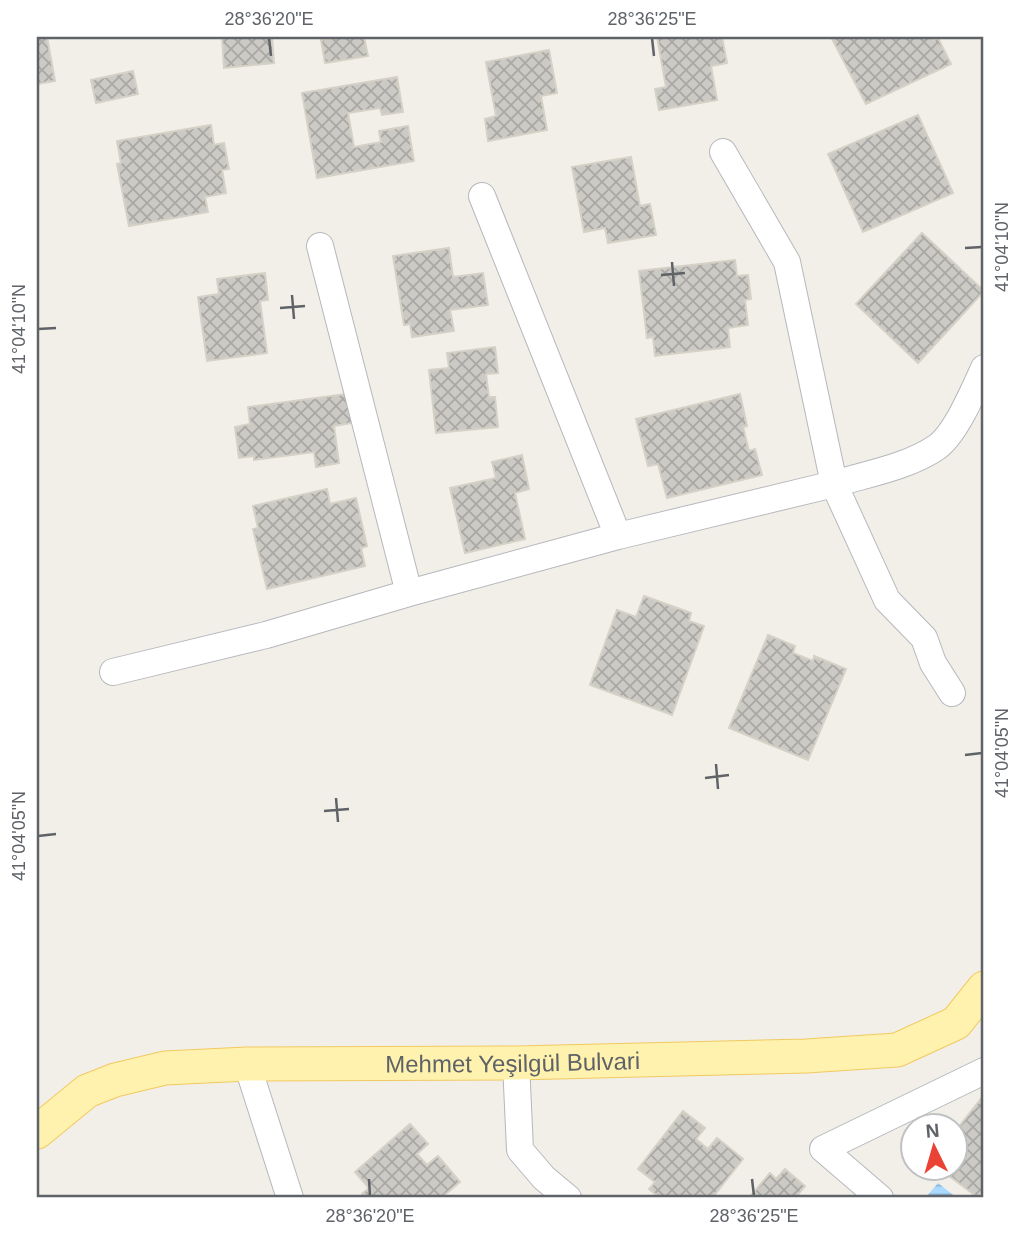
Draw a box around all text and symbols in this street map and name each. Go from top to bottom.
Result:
text: 28°36'20"E [224,9,314,29]
text: 28°36'25"E [607,9,697,29]
text: 41°04'10"N [992,202,1012,292]
text: 41°04'10"N [9,284,29,374]
text: 41°04'05"N [992,708,1012,798]
text: 41°04'05"N [9,791,29,881]
street label: Mehmet Yeşilgül Bulvari [385,1047,641,1077]
north arrow [898,1112,968,1182]
text: N [925,1120,940,1142]
text: 28°36'20"E [325,1206,415,1226]
text: 28°36'25"E [709,1206,799,1226]

